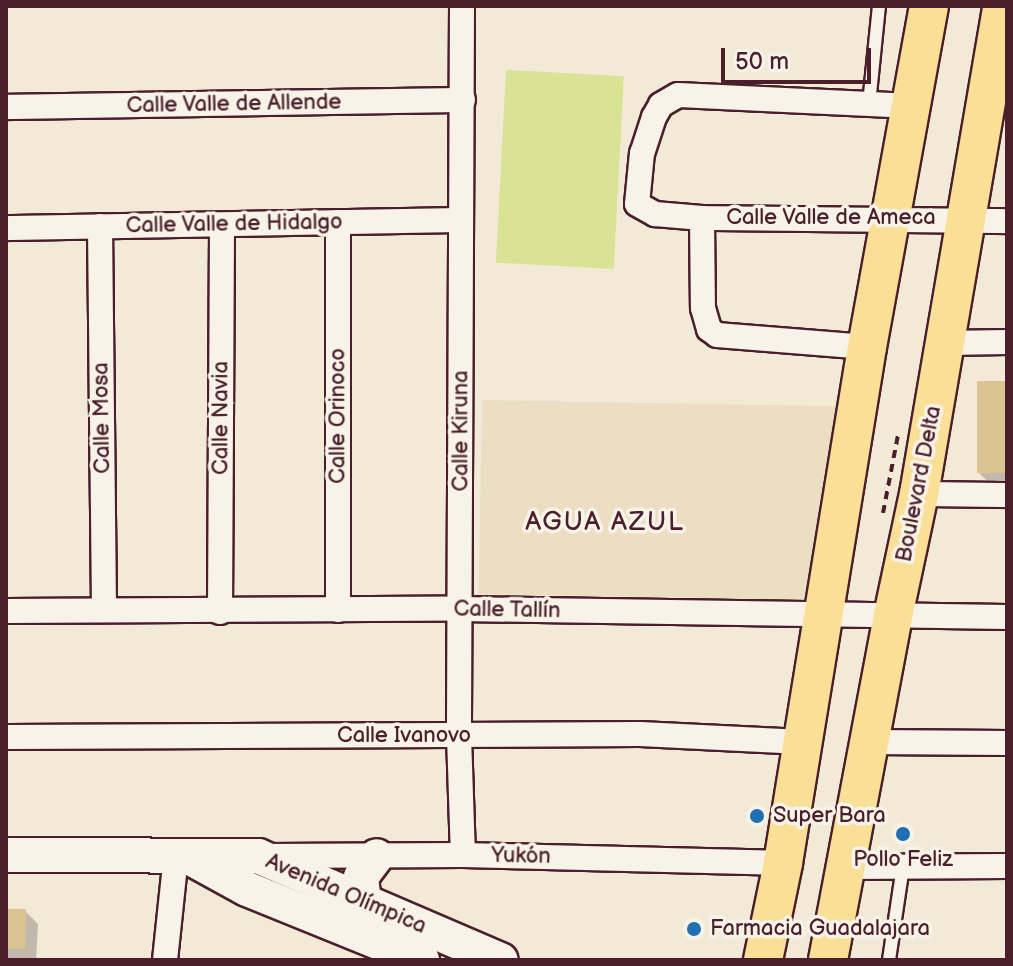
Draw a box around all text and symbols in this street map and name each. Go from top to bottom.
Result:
scale bar [725,32,875,82]
text: 50 m [735,47,789,76]
street label: Calle Valle de Allende [126,89,342,119]
street label: Calle Valle de Ameca [726,205,936,231]
street label: Calle Valle de Hidalgo [125,209,343,239]
street label: Calle Orinoco [325,348,351,484]
street label: Calle Navia [208,361,234,475]
street label: Calle Mosa [88,362,116,474]
street label: Calle Kiruna [448,370,474,492]
street label: Boulevard Delta [891,404,947,564]
district label: AGUA AZUL [525,507,685,539]
street label: Calle Tallín [453,596,561,624]
street label: Calle Ivanovo [337,723,471,749]
place label: Super Bara [773,803,886,829]
marker: Super Bara [748,807,766,825]
marker: Pollo Feliz [894,825,912,843]
street label: Yukón [491,842,551,870]
place label: Pollo Feliz [853,847,953,873]
street label: Avenida Olímpica [262,848,430,940]
place label: Farmacia Guadalajara [710,916,930,942]
marker: Farmacia Guadalajara [685,920,703,938]

